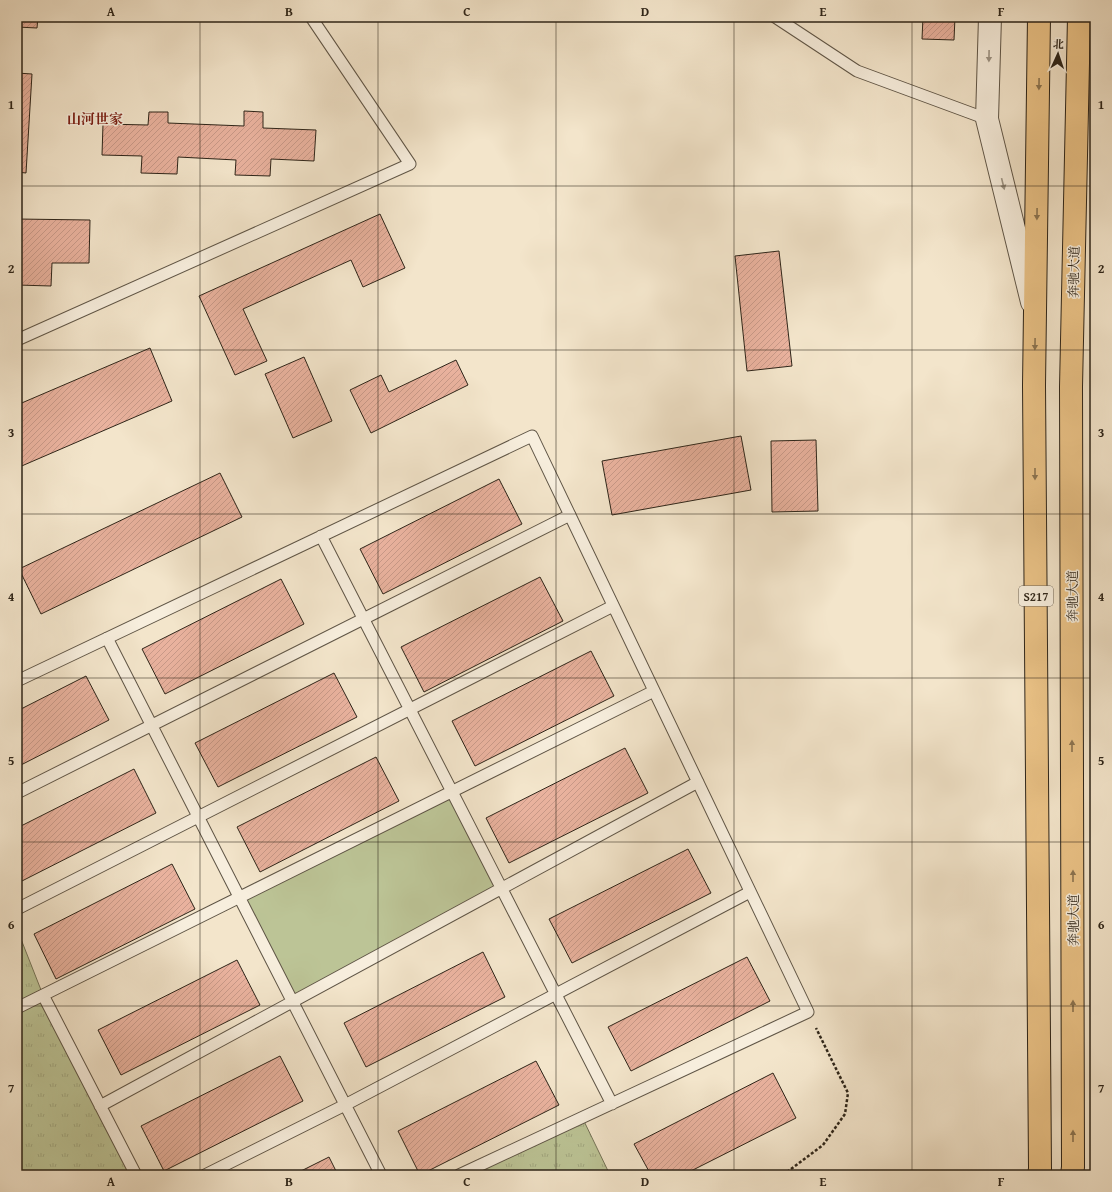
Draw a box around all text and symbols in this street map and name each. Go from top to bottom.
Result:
text: A [107,2,116,21]
text: B [285,2,293,21]
text: C [463,2,471,21]
text: D [641,2,649,21]
text: E [820,2,827,21]
text: F [998,2,1005,21]
north arrow [1038,34,1078,74]
text: 北 [1053,36,1064,52]
one-way arrow [986,50,992,63]
one-way arrow [1035,78,1042,90]
text: 1 [8,95,14,114]
text: 1 [1098,95,1104,114]
district label: 山河世家 [67,109,123,129]
one-way arrow [1000,178,1006,190]
one-way arrow [1034,208,1040,221]
street label: 奔驰大道 [1064,246,1084,298]
text: 2 [8,259,15,278]
text: 2 [1098,259,1105,278]
one-way arrow [1032,338,1038,351]
text: 3 [8,423,14,442]
text: 3 [1098,423,1104,442]
one-way arrow [1032,468,1038,481]
street label: 奔驰大道 [1063,570,1082,622]
road number: S217 [1019,586,1053,606]
text: 4 [8,587,15,606]
text: 4 [1098,587,1105,606]
one-way arrow [1069,739,1075,752]
text: 5 [8,751,15,770]
text: 5 [1098,751,1105,770]
one-way arrow [1070,869,1076,882]
street label: 奔驰大道 [1064,894,1083,946]
text: 6 [8,915,15,934]
text: 6 [1098,915,1105,934]
one-way arrow [1070,999,1076,1012]
text: 7 [8,1079,15,1098]
text: 7 [1098,1079,1105,1098]
one-way arrow [1070,1129,1076,1142]
text: A [107,1172,116,1191]
text: B [285,1172,293,1191]
text: C [463,1172,471,1191]
text: D [641,1172,649,1191]
text: E [820,1172,827,1191]
text: F [998,1172,1005,1191]

